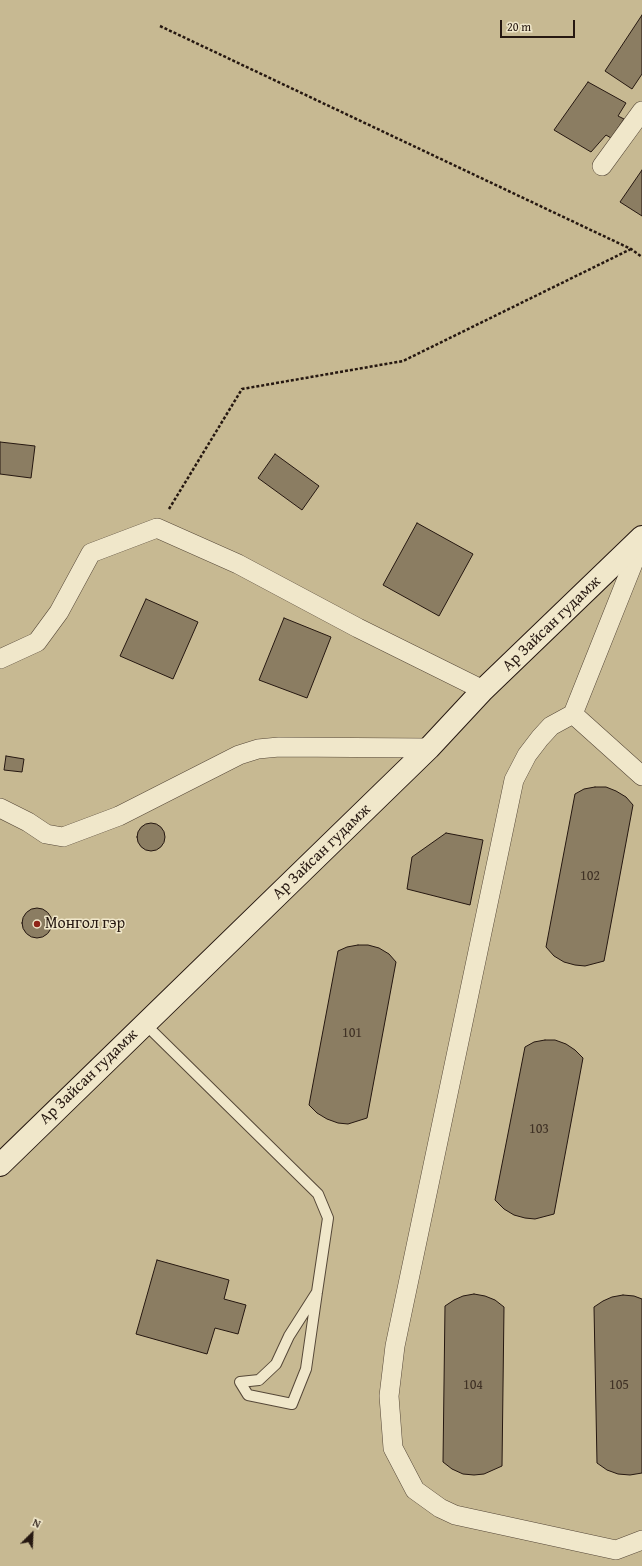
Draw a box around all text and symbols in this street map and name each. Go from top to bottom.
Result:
scale bar [502,12,577,38]
text: 20 m [507,18,531,35]
street label: Ар Зайсан гудамж [499,572,605,676]
street label: Ар Зайсан гудамж [269,800,375,904]
house number: 102 [580,868,600,884]
place label: Монгол гэр [45,914,125,934]
marker: Монгол гэр [32,919,42,929]
street label: Ар Зайсан гудамж [36,1025,142,1129]
house number: 101 [342,1025,362,1041]
house number: 103 [529,1121,549,1137]
house number: 104 [463,1377,483,1393]
house number: 105 [609,1377,629,1393]
north arrow [12,1514,52,1554]
text: N [30,1514,43,1532]

